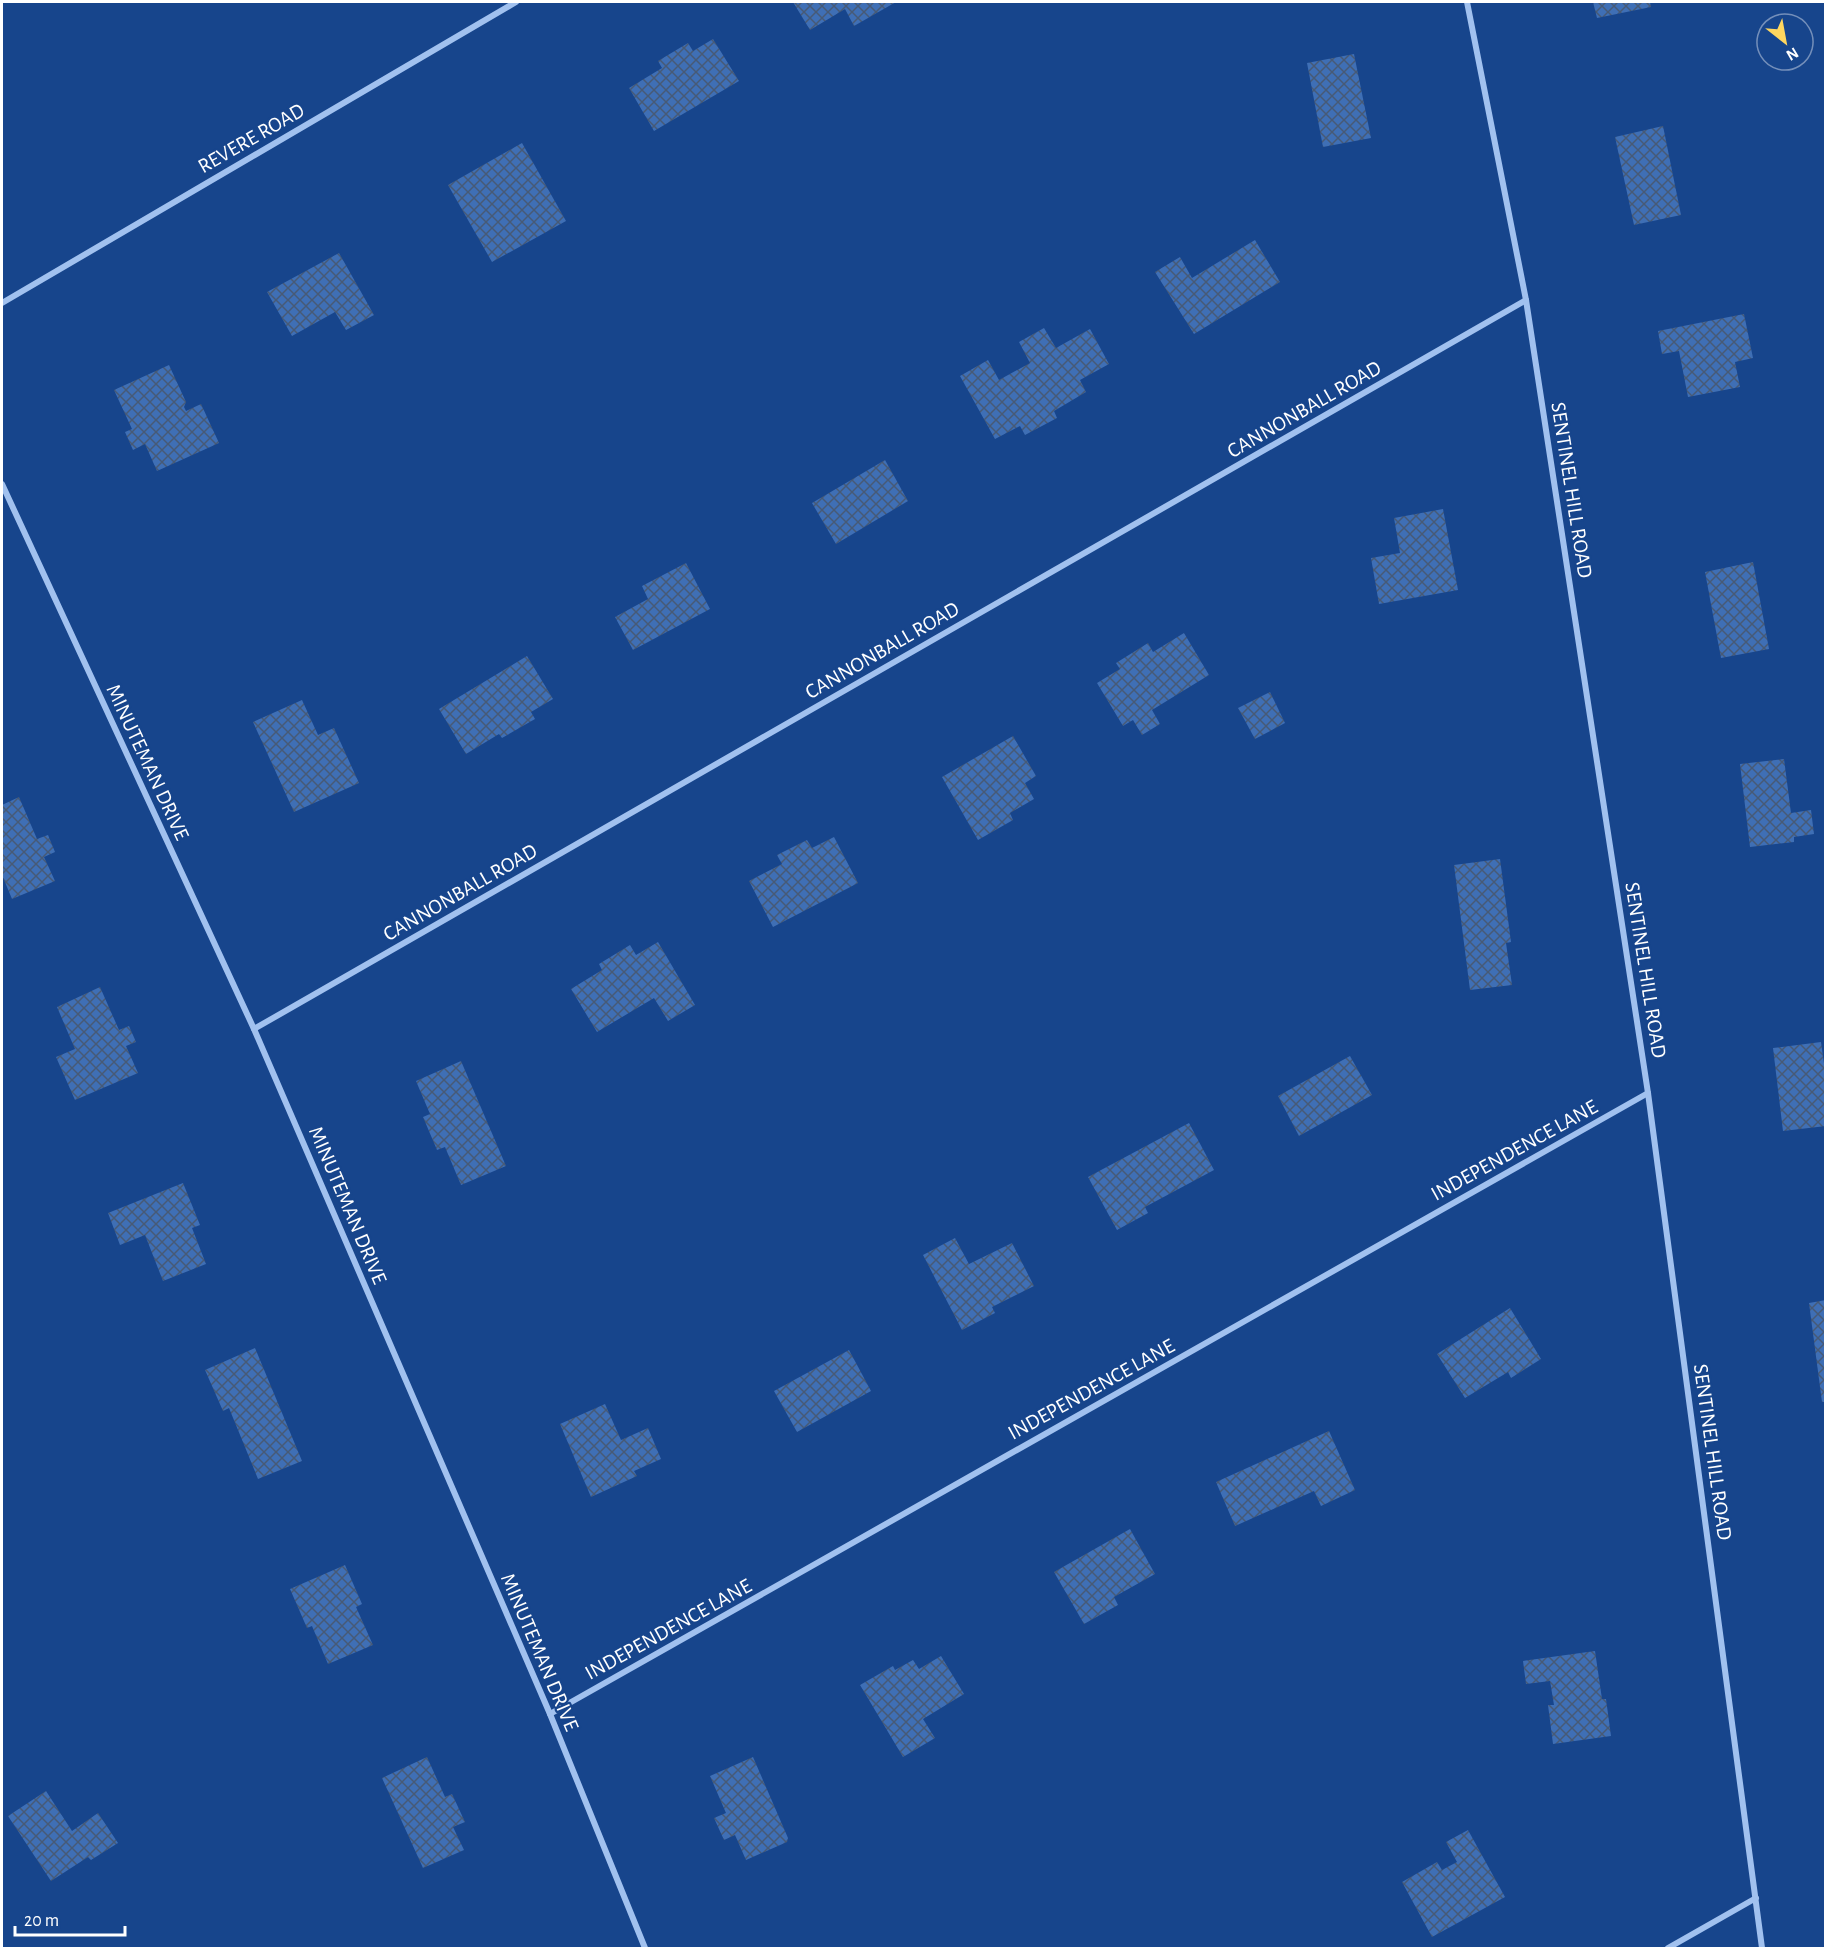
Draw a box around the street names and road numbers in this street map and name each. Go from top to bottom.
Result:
street label: REVERE ROAD [194,100,308,177]
street label: CANNONBALL ROAD [1224,357,1385,462]
street label: SENTINEL HILL ROAD [1547,401,1596,580]
street label: CANNONBALL ROAD [802,598,963,703]
street label: MINUTEMAN DRIVE [102,681,193,843]
street label: CANNONBALL ROAD [380,840,541,945]
street label: SENTINEL HILL ROAD [1621,881,1670,1060]
street label: INDEPENDENCE LANE [1428,1096,1601,1205]
street label: MINUTEMAN DRIVE [305,1123,390,1287]
street label: INDEPENDENCE LANE [1005,1335,1178,1444]
street label: SENTINEL HILL ROAD [1690,1363,1735,1542]
street label: MINUTEMAN DRIVE [497,1570,582,1734]
street label: INDEPENDENCE LANE [582,1575,755,1684]

